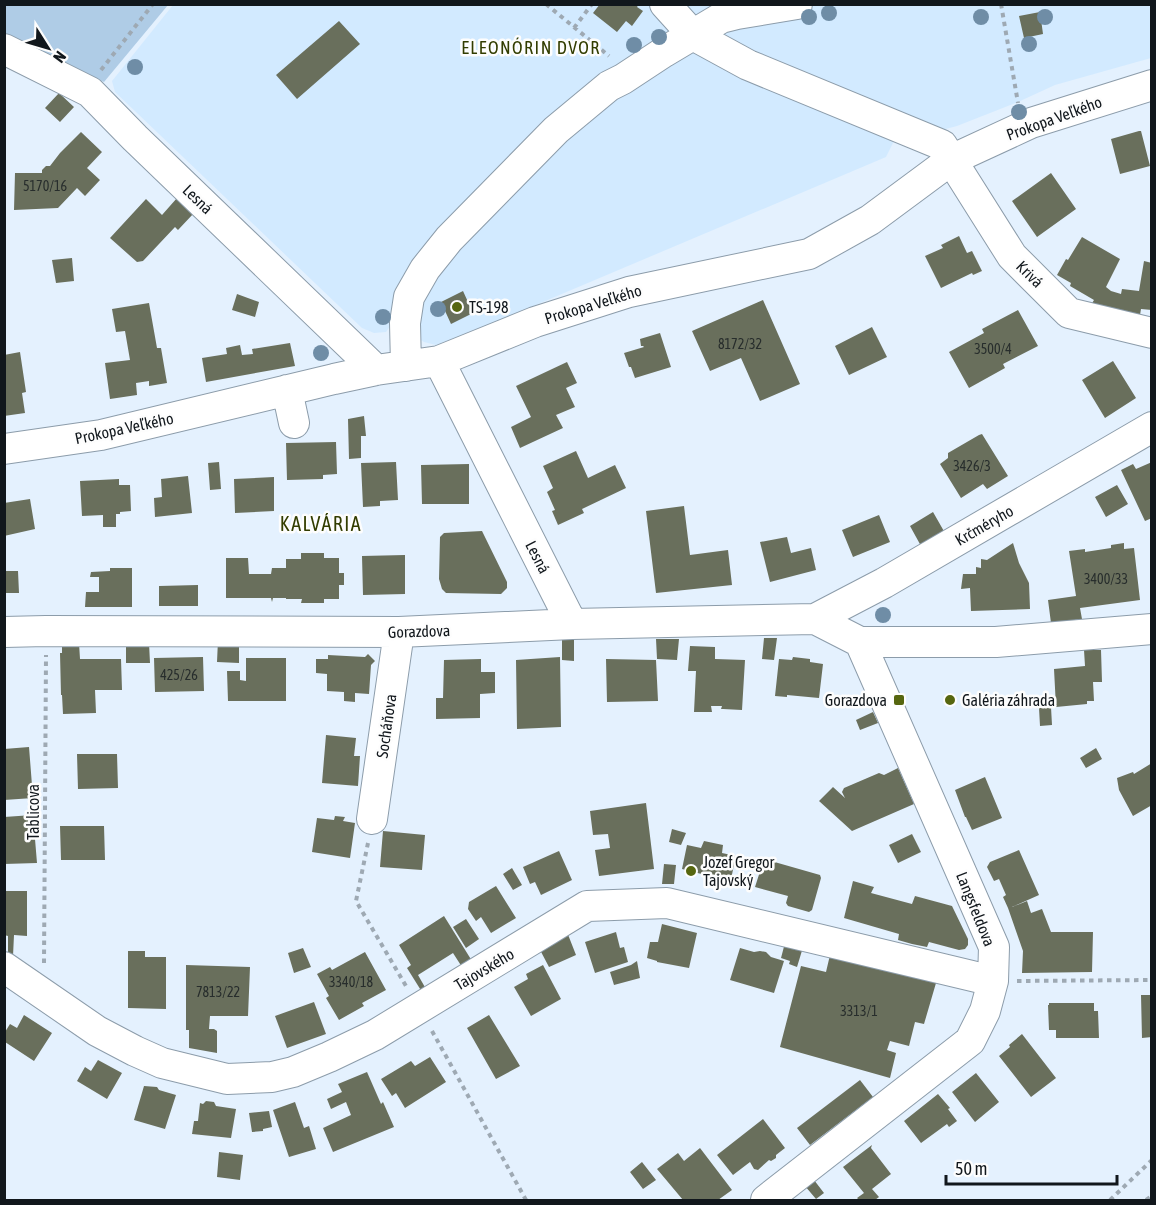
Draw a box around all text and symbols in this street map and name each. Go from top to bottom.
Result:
north arrow [18,18,78,78]
district label: ELEONÓRIN DVOR [461,37,601,58]
text: N [50,48,70,66]
street label: Prokopa Veľkého [1004,92,1105,145]
house number: 5170/16 [23,178,68,194]
street label: Lesná [179,181,217,217]
street label: Krivá [1013,257,1047,291]
street label: Prokopa Veľkého [542,281,644,328]
place label: TS-198 [469,298,509,316]
marker: TS-198 [450,300,464,314]
house number: 8172/32 [718,336,762,352]
house number: 3500/4 [974,341,1012,357]
street label: Prokopa Veľkého [73,409,175,448]
house number: 3426/3 [953,458,991,474]
street label: Krčméryho [952,501,1017,550]
district label: KALVÁRIA [280,512,362,535]
street label: Lesná [522,538,554,576]
house number: 3400/33 [1084,571,1128,587]
street label: Gorazdova [388,621,450,641]
house number: 425/26 [160,667,198,683]
place label: Gorazdova [825,691,887,709]
place label: Galéria záhrada [962,691,1055,709]
street label: Socháňova [373,693,399,759]
marker: Gorazdova [892,693,906,707]
marker: Galéria záhrada [943,693,957,707]
street label: Tablicova [24,784,42,840]
place label: Jozef Gregor Tajovský [703,853,774,890]
marker: Jozef Gregor Tajovský [684,864,698,878]
street label: Langsfeldova [952,869,999,949]
street label: Tajovského [451,944,517,995]
house number: 3340/18 [329,974,374,990]
house number: 7813/22 [196,984,240,1000]
house number: 3313/1 [840,1003,878,1019]
scale bar [946,1148,1117,1186]
text: 50 m [955,1158,987,1179]

